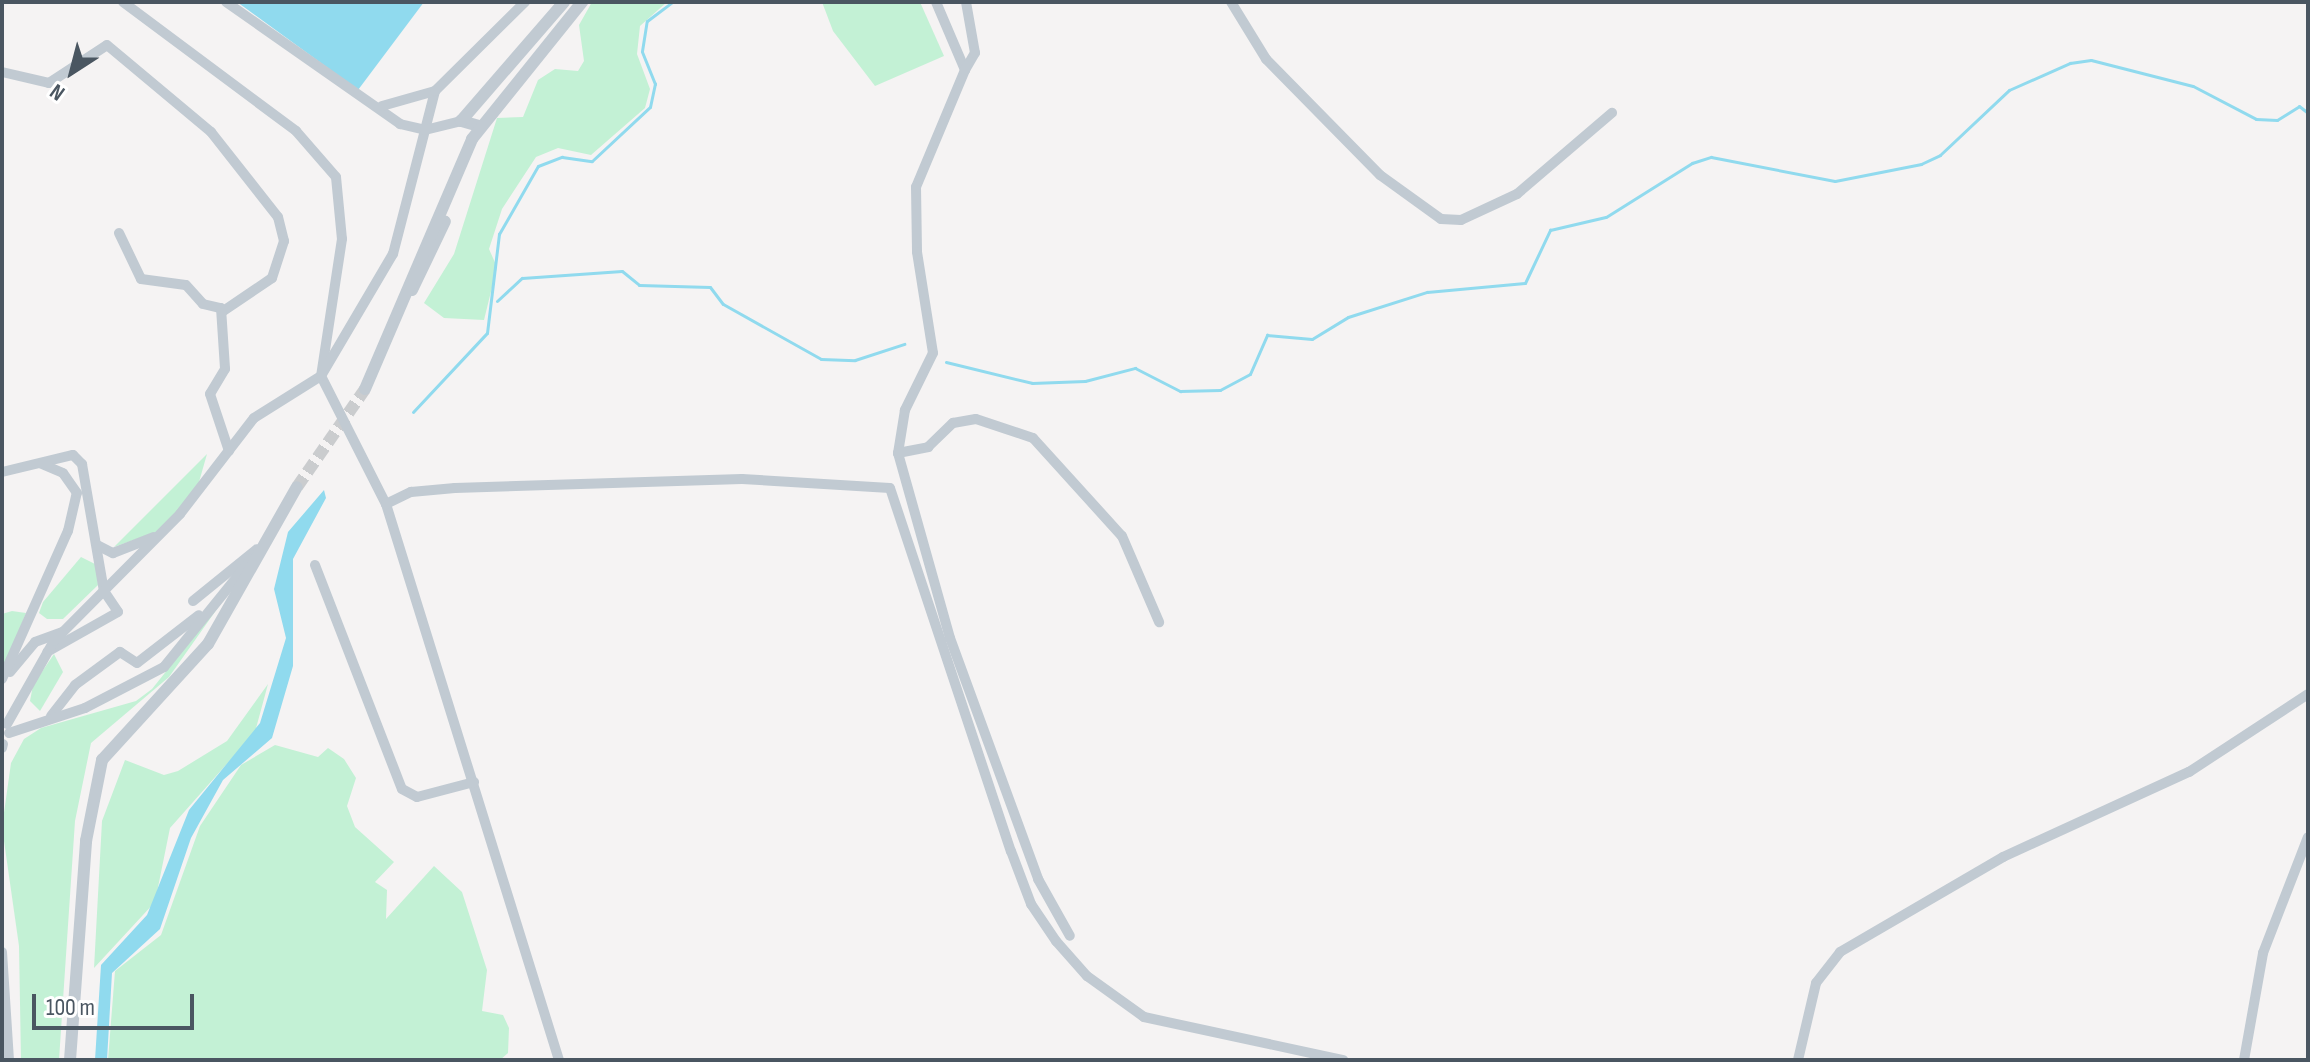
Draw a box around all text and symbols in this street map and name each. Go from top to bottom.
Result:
north arrow [32,32,112,112]
text: N [45,77,70,106]
scale bar [36,978,198,1028]
text: 100 m [46,993,95,1022]

